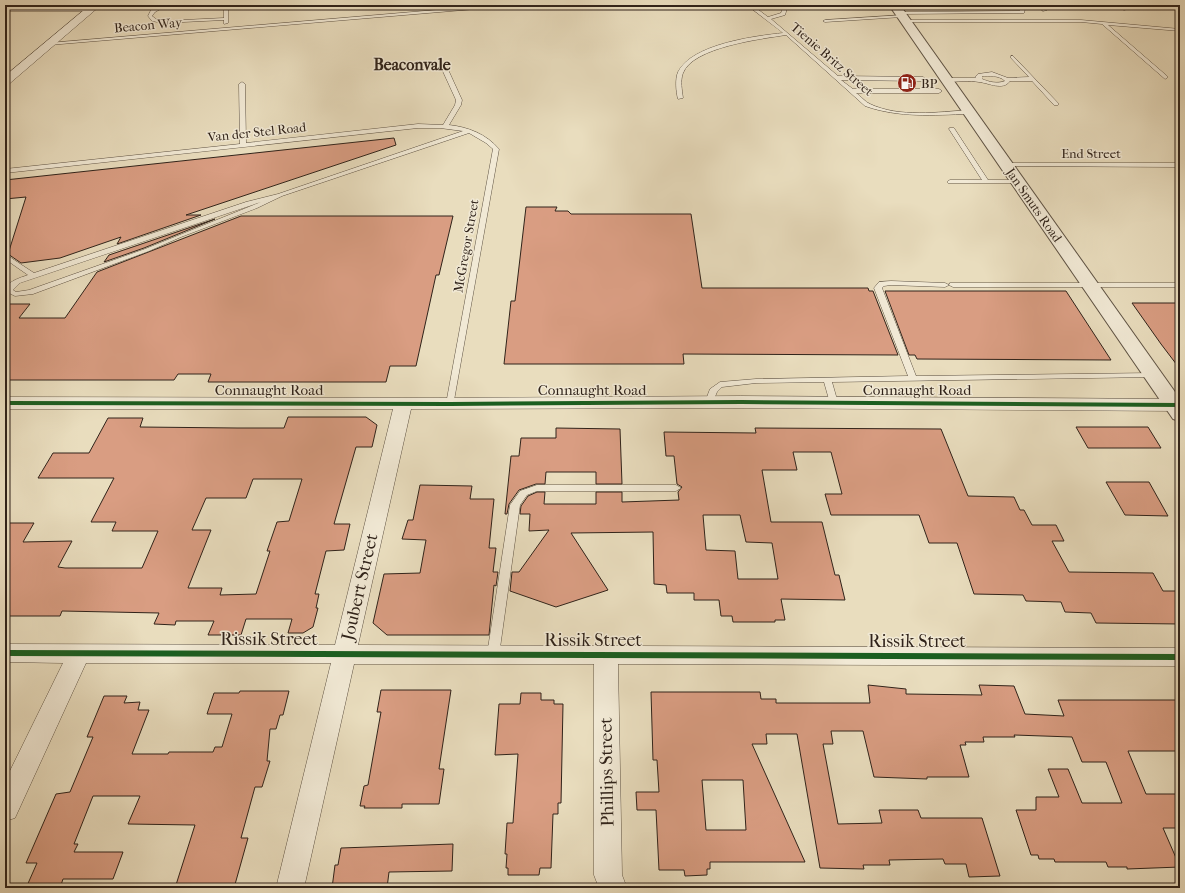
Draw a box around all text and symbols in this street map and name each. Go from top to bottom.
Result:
street label: Beacon Way [113,14,184,35]
street label: Tienie Britz Street [788,19,877,99]
district label: Beaconvale [373,55,451,74]
fuel station icon: BP [896,72,918,94]
place label: BP [921,76,937,91]
street label: Van der Stel Road [206,119,308,145]
street label: End Street [1061,146,1121,161]
street label: Jan Smuts Road [1002,164,1066,246]
street label: McGregor Street [450,198,482,294]
street label: Connaught Road [215,381,324,399]
street label: Connaught Road [538,381,647,399]
street label: Connaught Road [863,381,972,399]
street label: Joubert Street [337,531,383,645]
street label: Rissik Street [220,629,318,650]
street label: Rissik Street [544,630,642,651]
street label: Rissik Street [868,631,966,652]
street label: Phillips Street [596,717,618,827]

